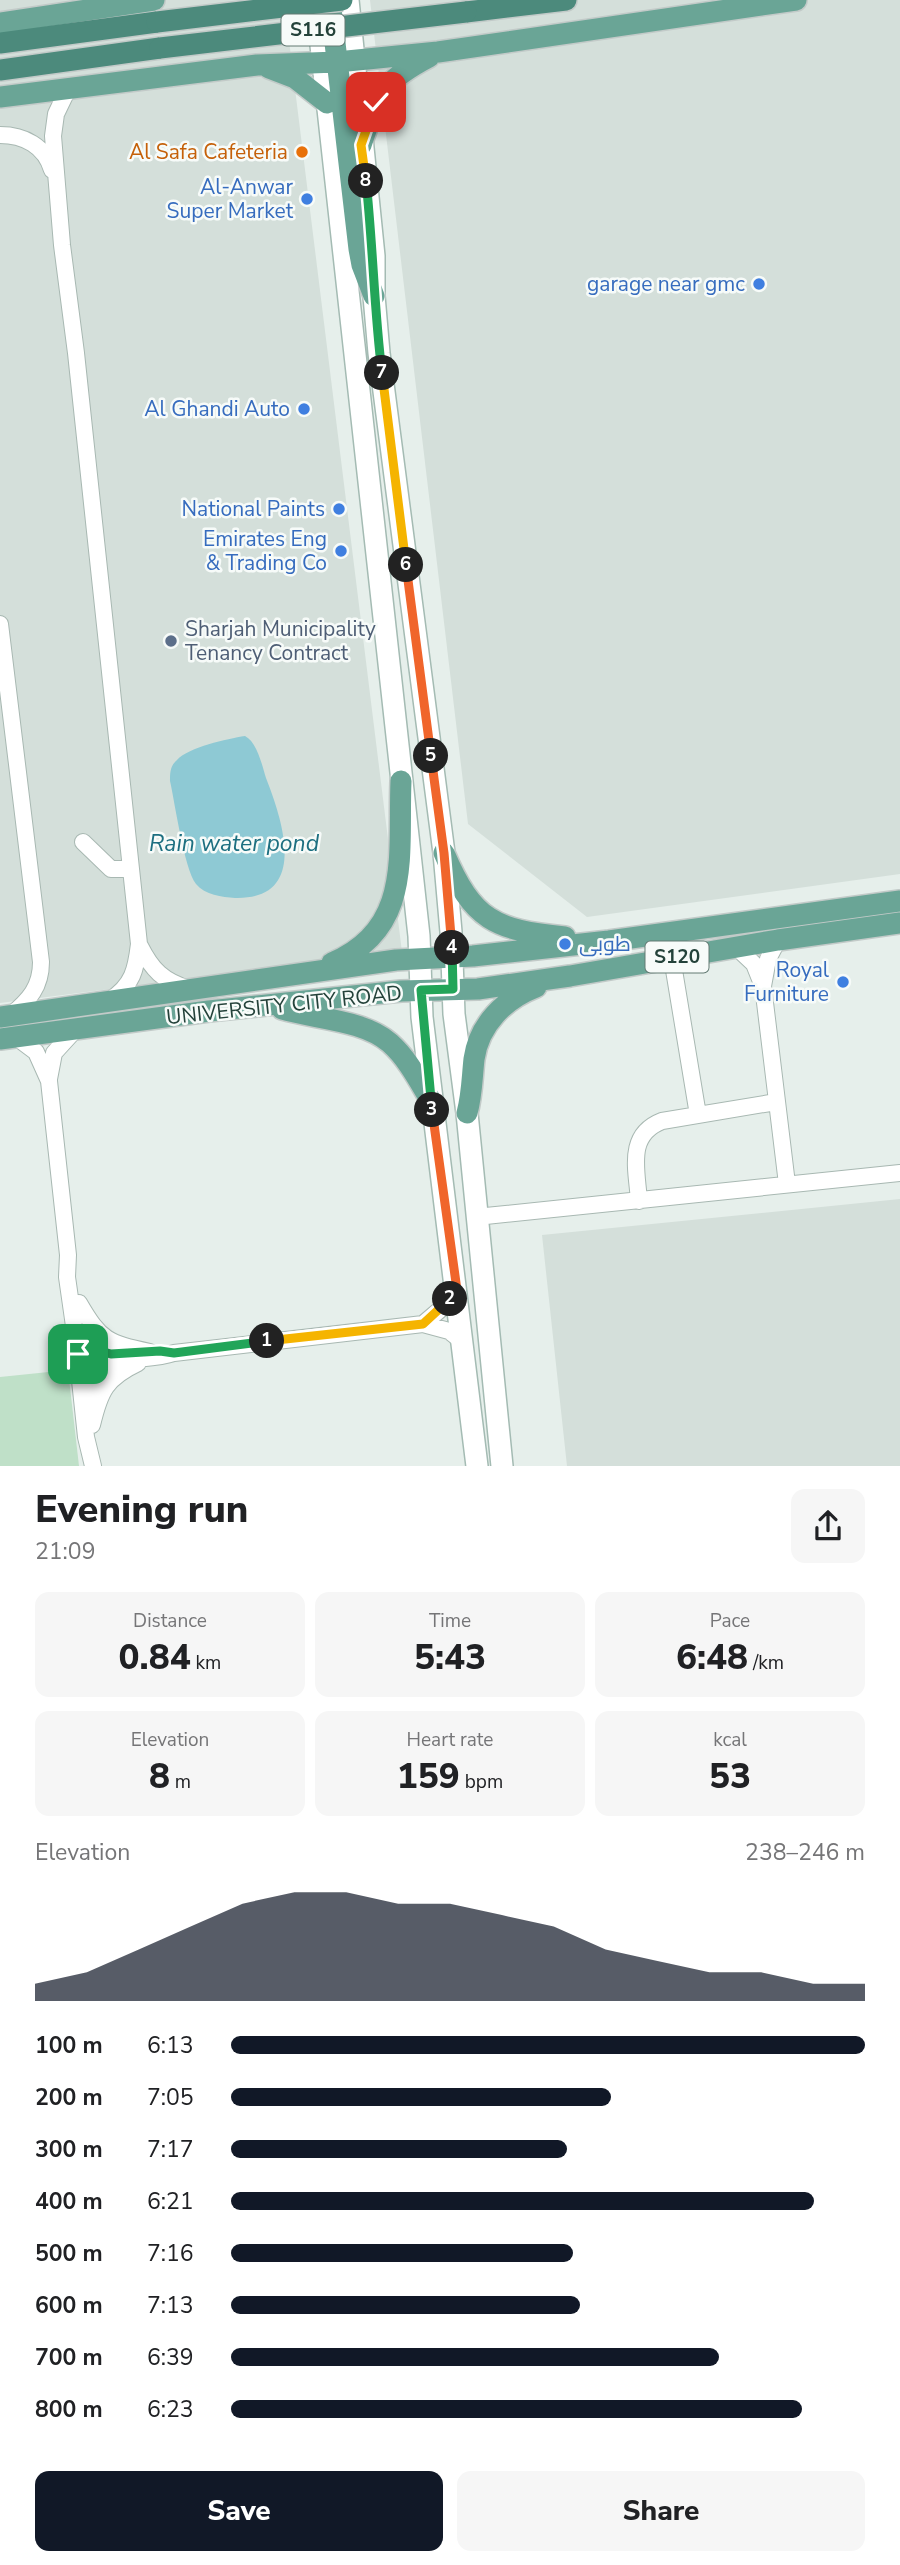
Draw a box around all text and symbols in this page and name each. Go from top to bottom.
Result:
road number: S116 [282,14,344,46]
pin [346,72,406,132]
icon: check [357,83,395,121]
place label: Al Safa Cafeteria [129,138,288,166]
marker: Al Safa Cafeteria [294,144,310,160]
pin: 8 [348,164,384,198]
text: 8 [360,167,371,193]
place label: Al-Anwar Super Market [167,173,294,225]
marker: Al-Anwar Super Market [299,191,315,207]
place label: garage near gmc [587,270,745,298]
marker: garage near gmc [751,276,767,292]
pin: 7 [364,356,400,390]
text: 7 [376,359,387,385]
place label: Al Ghandi Auto [144,395,290,423]
marker: Al Ghandi Auto [296,401,312,417]
place label: National Paints [182,495,325,523]
marker: National Paints [331,501,347,517]
place label: Emirates Eng & Trading Co [203,525,327,577]
marker: Emirates Eng & Trading Co [333,543,349,559]
pin: 6 [388,548,424,582]
text: 6 [400,551,411,577]
place label: Sharjah Municipality Tenancy Contract [185,615,376,667]
marker: Sharjah Municipality Tenancy Contract [163,633,179,649]
pin: 5 [414,738,448,774]
text: 5 [425,742,436,768]
water label: Rain water pond [149,828,320,859]
pin: 4 [434,930,470,965]
place label: طوبى [579,930,631,958]
text: 4 [446,934,457,960]
marker: طوبى [557,936,573,952]
road number: S120 [646,942,708,973]
place label: Royal Furniture [744,956,830,1008]
marker: Royal Furniture [835,974,851,990]
street label: UNIVERSITY CITY ROAD [165,979,403,1031]
pin: 3 [414,1092,450,1128]
text: 3 [426,1096,437,1122]
pin: 2 [433,1282,468,1316]
text: 2 [444,1285,455,1311]
pin [48,1324,108,1384]
pin: 1 [250,1324,284,1358]
text: 1 [261,1327,272,1353]
icon: arrive [59,1335,97,1373]
text: Evening run [35,1484,248,1535]
button: share [791,1489,865,1563]
text: 21:09 [35,1536,95,1567]
text: Distance [133,1608,207,1634]
text: Time [429,1608,471,1634]
text: Pace [710,1608,750,1634]
text: 0.84 [119,1634,191,1681]
text: 5:43 [414,1634,486,1681]
text: 6:48 [676,1634,748,1681]
text: km [191,1650,221,1676]
text: /km [748,1650,784,1676]
text: Elevation [131,1727,209,1753]
text: Heart rate [407,1727,493,1753]
text: kcal [713,1727,747,1753]
text: 8 [149,1753,170,1800]
text: 159 [397,1753,460,1800]
text: 53 [709,1753,751,1800]
text: m [170,1769,191,1795]
text: bpm [460,1769,503,1795]
text: Elevation [35,1837,130,1868]
text: 238–246 m [745,1837,865,1868]
text: 100 m [35,2030,103,2061]
text: 6:13 [147,2030,194,2061]
text: 200 m [35,2082,103,2113]
text: 7:05 [147,2082,194,2113]
text: 300 m [35,2134,103,2165]
text: 7:17 [147,2134,194,2165]
text: 400 m [35,2186,103,2217]
text: 6:21 [147,2186,194,2217]
text: 500 m [35,2238,103,2269]
text: 7:16 [147,2238,194,2269]
text: 600 m [35,2290,103,2321]
text: 7:13 [147,2290,194,2321]
text: 700 m [35,2342,103,2373]
text: 6:39 [147,2342,194,2373]
text: 800 m [35,2394,103,2425]
text: 6:23 [147,2394,194,2425]
button: Save [35,2471,443,2551]
button: Share [457,2471,865,2551]

